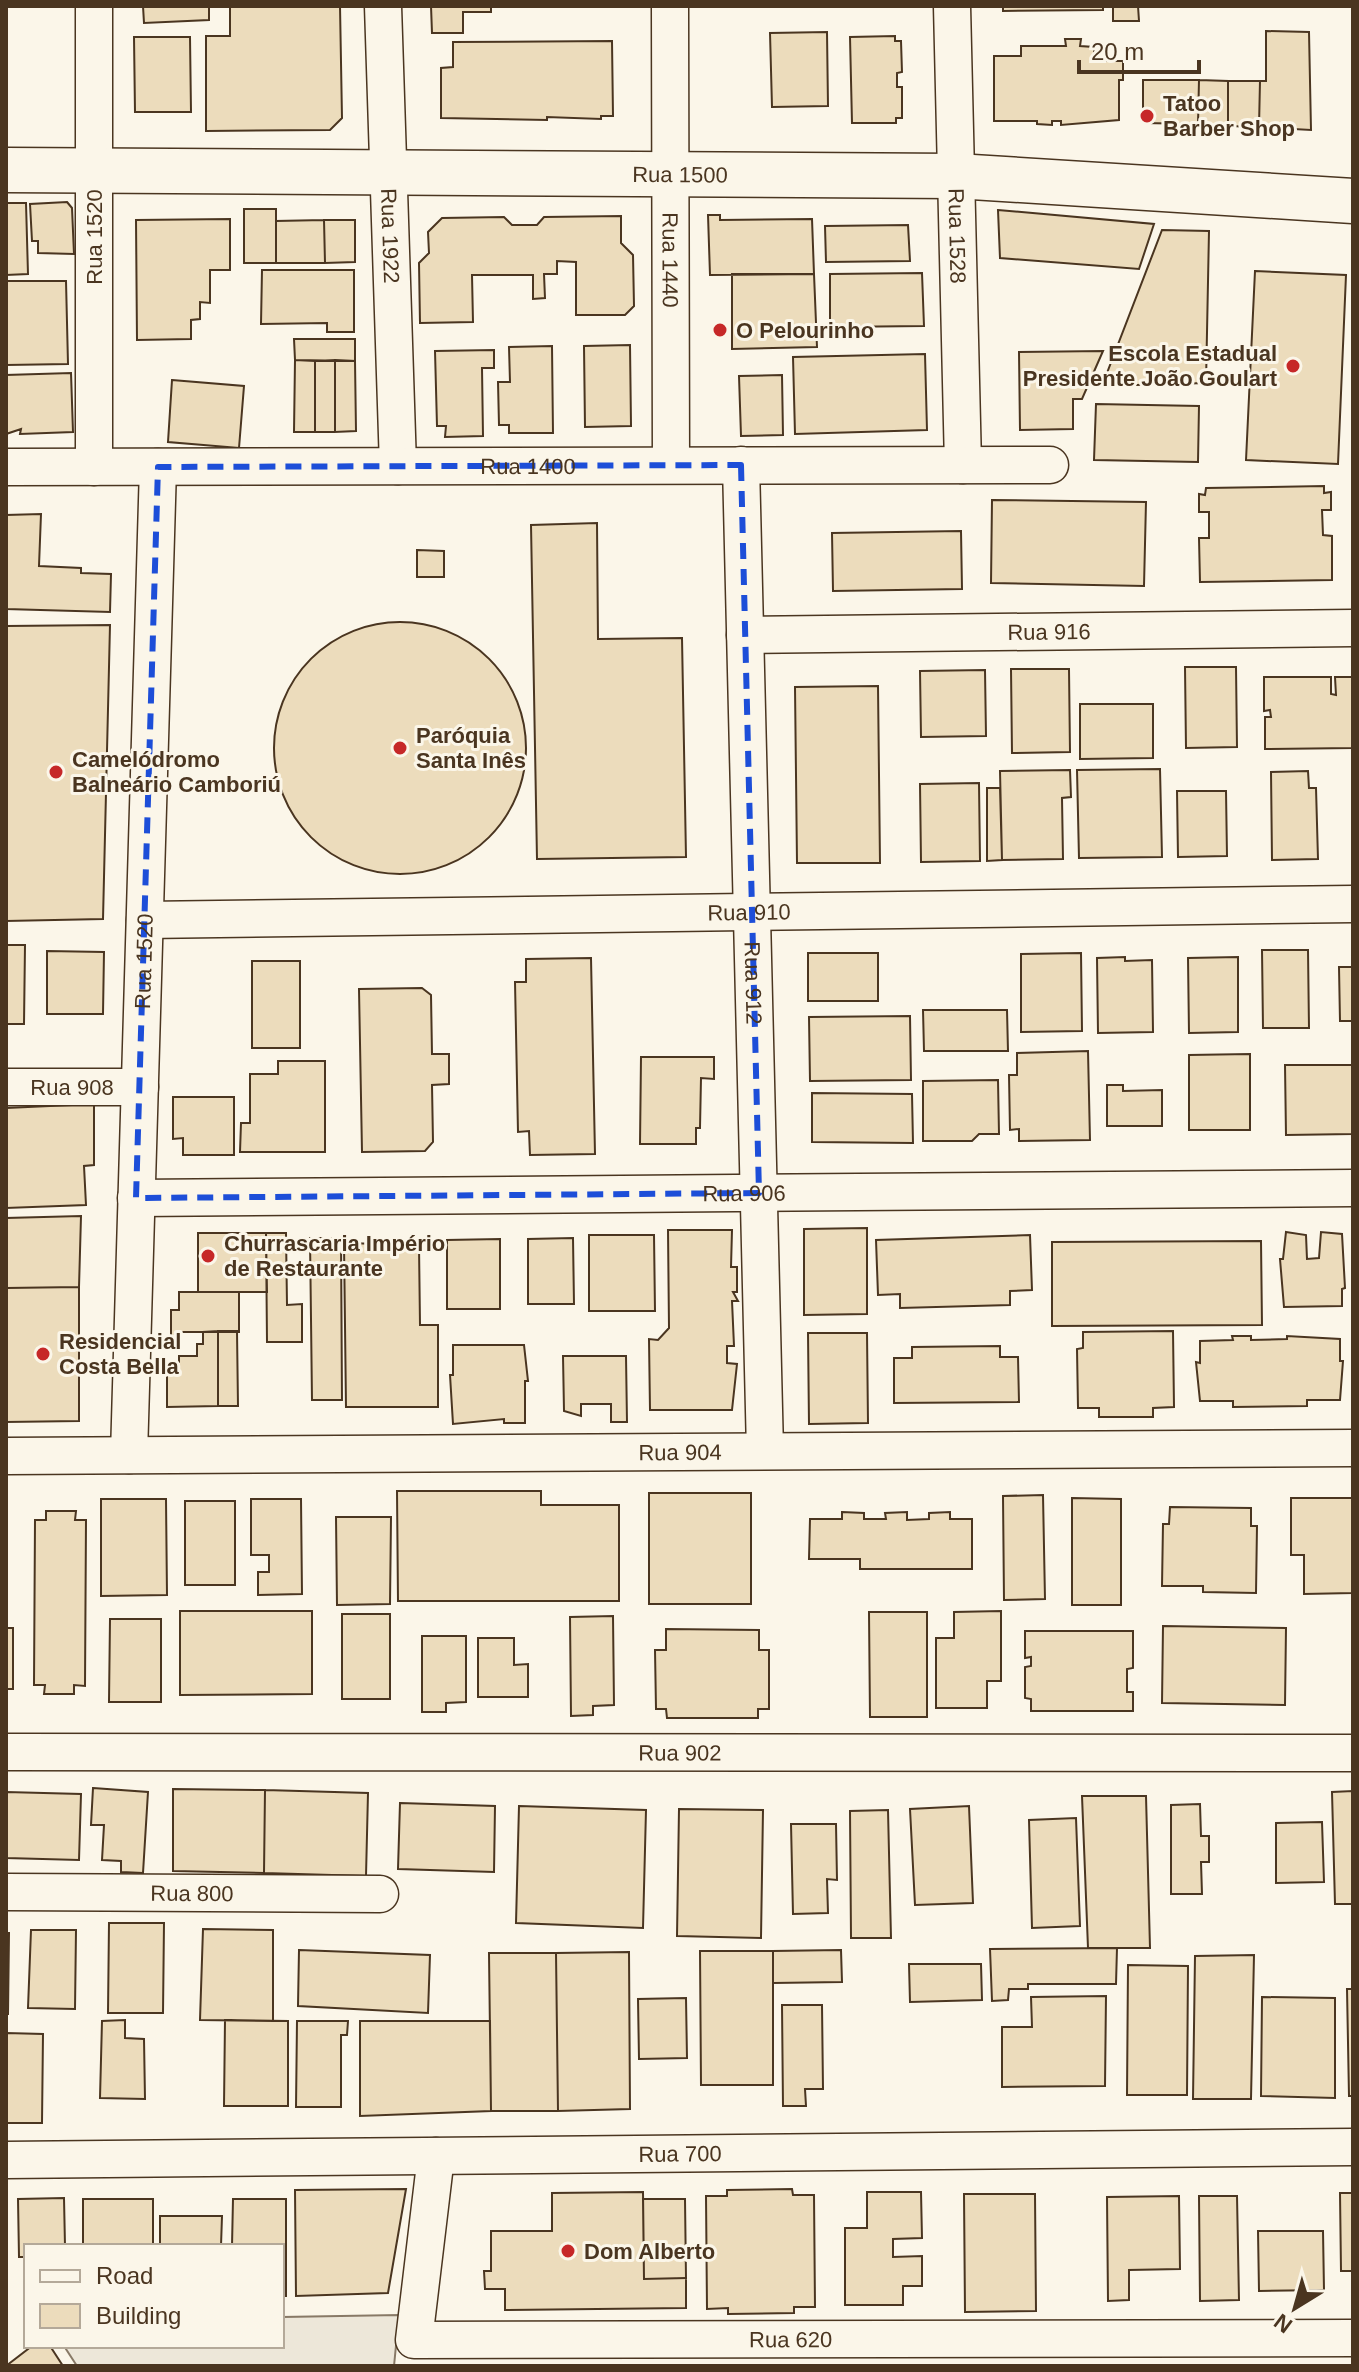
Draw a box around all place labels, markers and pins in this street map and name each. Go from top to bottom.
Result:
place label: Tatoo Barber Shop [1163,91,1295,141]
marker: Tatoo Barber Shop [1138,107,1156,125]
place label: O Pelourinho [736,318,874,343]
marker: O Pelourinho [711,321,729,339]
place label: Escola Estadual Presidente João Goulart [1023,341,1278,391]
marker: Escola Estadual Presidente João Goulart [1284,357,1302,375]
place label: Paróquia Santa Inês [416,723,526,773]
marker: Paróquia Santa Inês [391,739,409,757]
place label: Camelódromo Balneário Camboriú [72,747,281,797]
marker: Camelódromo Balneário Camboriú [47,763,65,781]
place label: Churrascaria Império de Restaurante [224,1231,445,1281]
marker: Churrascaria Império de Restaurante [199,1247,217,1265]
place label: Residencial Costa Bella [59,1329,181,1379]
marker: Residencial Costa Bella [34,1345,52,1363]
place label: Dom Alberto [584,2239,715,2264]
marker: Dom Alberto [559,2242,577,2260]

